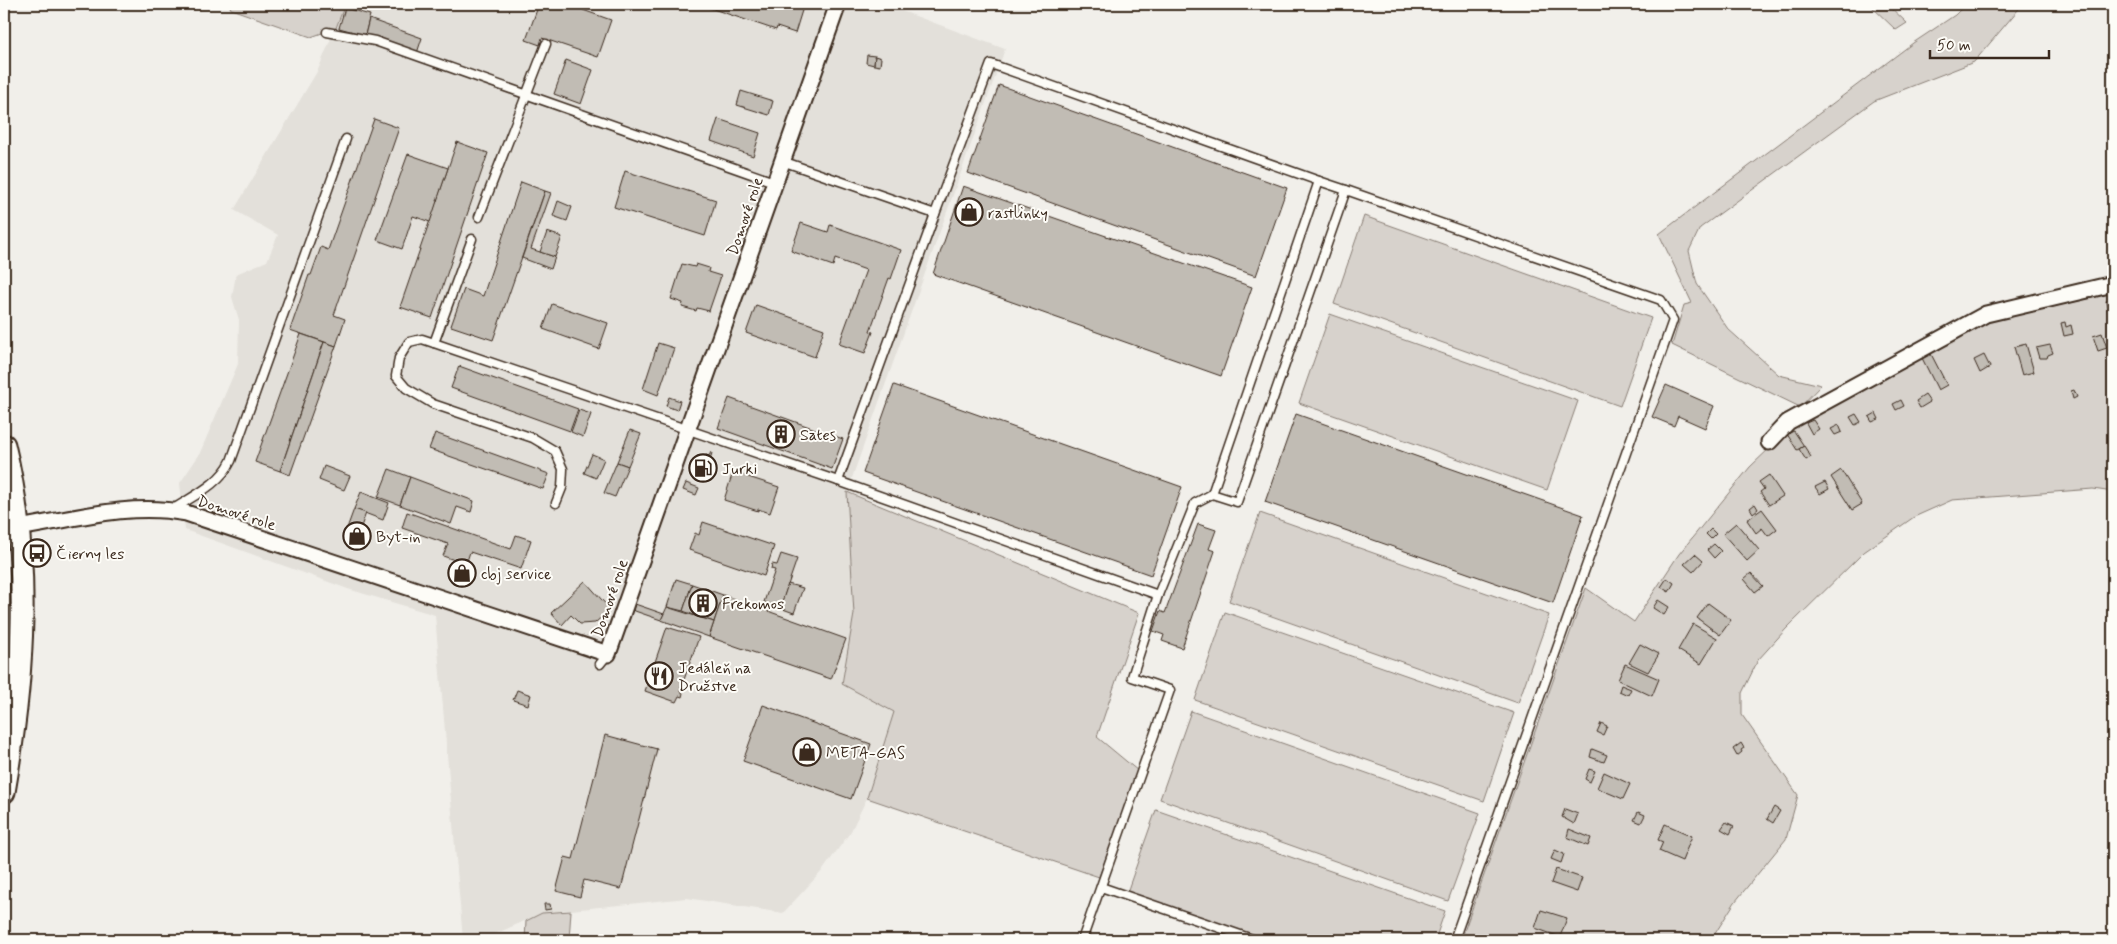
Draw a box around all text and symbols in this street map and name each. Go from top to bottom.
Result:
scale bar [1930,28,2048,60]
text: 50 m [1937,36,1971,56]
street label: Domové role [722,174,769,259]
shop icon: rastlinky [954,197,984,227]
place label: rastlinky [988,203,1048,224]
building icon: Sates [766,419,796,449]
place label: Sates [800,425,836,446]
fuel station icon: Jurki [688,453,718,483]
place label: Jurki [722,459,757,480]
street label: Domové role [194,491,279,536]
shop icon: Byt-in [342,521,372,551]
place label: Byt-in [376,527,421,548]
bus stop icon: Čierny les [22,538,52,568]
place label: Čierny les [56,544,125,565]
street label: Domové role [587,556,634,641]
shop icon: cbj service [447,558,477,588]
place label: cbj service [481,564,552,585]
building icon: Frekomos [688,588,718,618]
place label: Frekomos [722,594,784,615]
place label: Jedáleň na Družstve [678,658,751,697]
restaurant icon: Jedáleň na Družstve [644,661,674,691]
shop icon: META-GAS [792,737,822,767]
place label: META-GAS [826,743,905,764]

